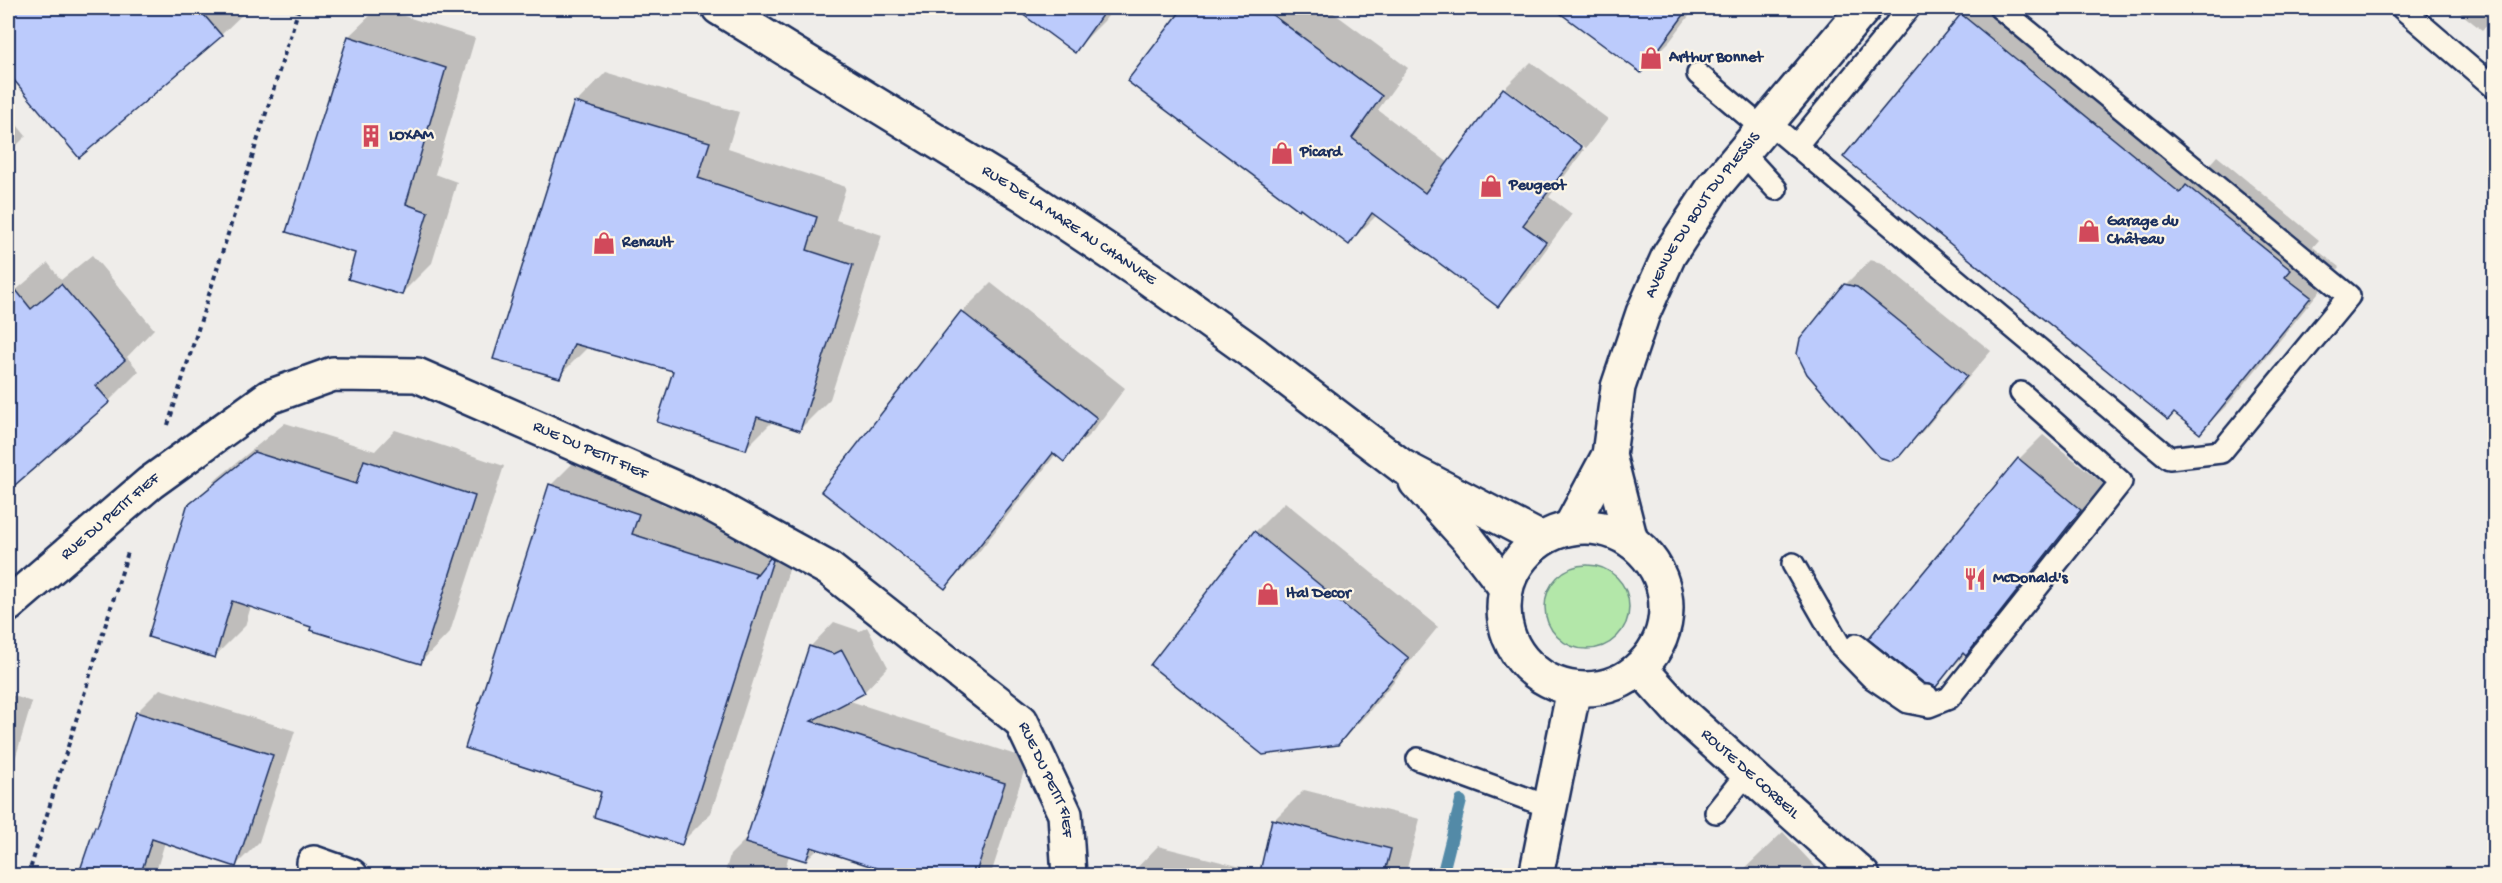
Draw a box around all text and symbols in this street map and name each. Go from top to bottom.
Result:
shop icon: Arthur Bonnet [1638,45,1664,71]
place label: Arthur Bonnet [1668,49,1764,68]
building icon: LOXAM [358,123,384,149]
place label: LOXAM [389,127,434,146]
street label: AVENUE DU BOUT DU PLESSIS [1641,128,1766,301]
shop icon: Picard [1269,140,1295,166]
place label: Picard [1299,144,1343,163]
street label: RUE DE LA MARE AU CHANVRE [978,162,1161,290]
shop icon: Peugeot [1478,173,1504,199]
place label: Peugeot [1508,177,1567,196]
place label: Garage du Château [2106,213,2179,250]
shop icon: Garage du Château [2076,218,2102,244]
shop icon: Renault [591,230,617,256]
place label: Renault [621,234,674,253]
street label: RUE DU PETIT FIEF [530,417,651,485]
street label: RUE DU PETIT FIEF [57,469,164,565]
restaurant icon: McDonald's [1962,566,1988,592]
place label: McDonald's [1993,570,2069,589]
shop icon: Ital Decor [1255,581,1281,607]
place label: Ital Decor [1286,585,1353,604]
street label: RUE DU PETIT FIEF [1013,719,1076,839]
street label: ROUTE DE CORBEIL [1696,725,1804,824]

